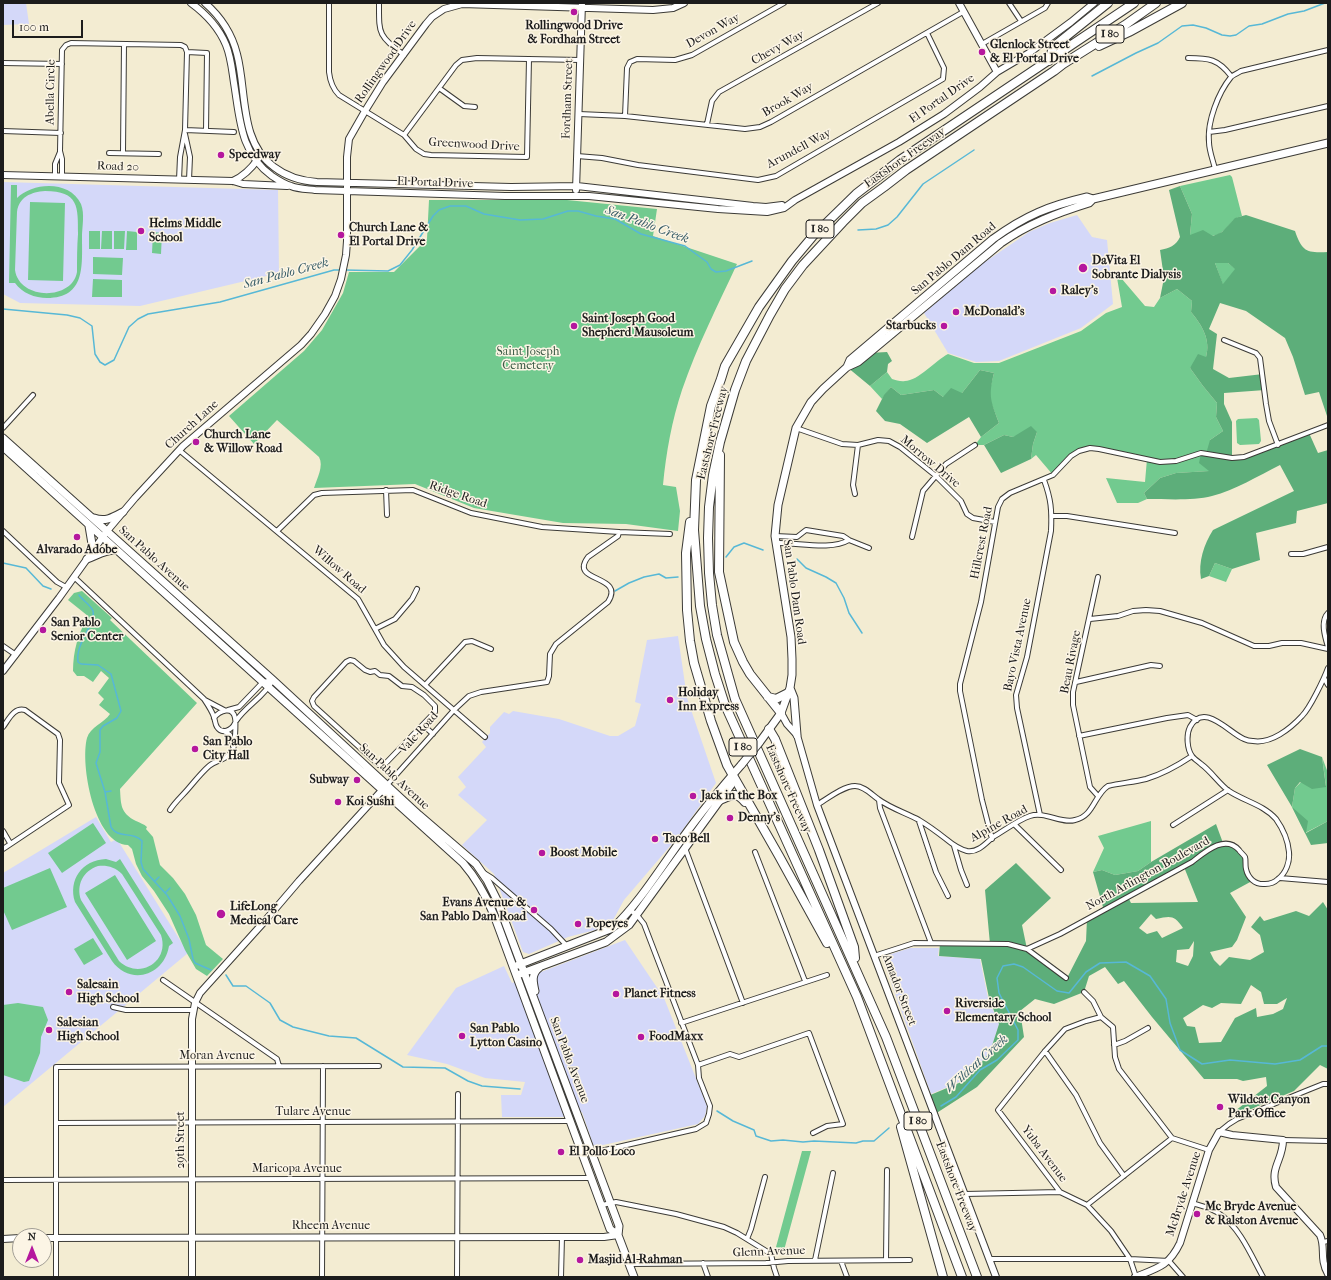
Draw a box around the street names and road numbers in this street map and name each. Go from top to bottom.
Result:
street label: Devon Way [684,10,742,52]
street label: Rollingwood Drive [352,18,420,106]
road number: I 80 [1096,25,1124,43]
street label: Chevy Way [749,28,807,68]
street label: Abella Circle [43,59,59,125]
street label: Fordham Street [559,59,577,139]
street label: El Portal Drive [907,71,977,127]
street label: Brook Way [760,80,816,120]
street label: Eastshore Freeway [862,125,948,191]
street label: Arundell Way [764,126,834,172]
street label: Greenwood Drive [428,135,520,155]
street label: Road 20 [97,159,139,175]
street label: El Portal Drive [397,174,473,192]
street label: San Pablo Dam Road [909,219,999,299]
road number: I 80 [806,220,834,238]
street label: Eastshore Freeway [694,385,732,481]
street label: Church Lane [162,397,222,453]
street label: Morrow Drive [897,433,963,491]
street label: Ridge Road [427,478,489,512]
street label: Hillcrest Road [968,505,996,581]
street label: San Pablo Avenue [115,523,193,595]
street label: San Pablo Dam Road [779,539,809,645]
street label: Willow Road [309,543,369,597]
street label: Bayo Vista Avenue [1001,597,1035,693]
street label: Beau Rivage [1058,629,1084,695]
street label: Vale Road [397,709,441,757]
road number: I 80 [729,738,757,756]
street label: San Pablo Avenue [356,741,432,813]
street label: Eastshore Freeway [762,742,814,836]
street label: Alpine Road [968,802,1030,846]
street label: North Arlington Boulevard [1084,834,1212,914]
street label: Amador Street [879,952,919,1028]
street label: San Pablo Avenue [546,1015,592,1105]
street label: Moran Avenue [179,1049,255,1063]
street label: Tulare Avenue [275,1105,351,1119]
street label: 29th Street [174,1111,188,1169]
road number: I 80 [904,1112,932,1130]
street label: Yuba Avenue [1018,1123,1070,1185]
street label: Eastshore Freeway [932,1140,980,1234]
street label: McBryde Avenue [1163,1150,1205,1238]
street label: Maricopa Avenue [252,1162,342,1176]
street label: Rheem Avenue [292,1219,370,1233]
street label: Glenn Avenue [732,1244,806,1260]

